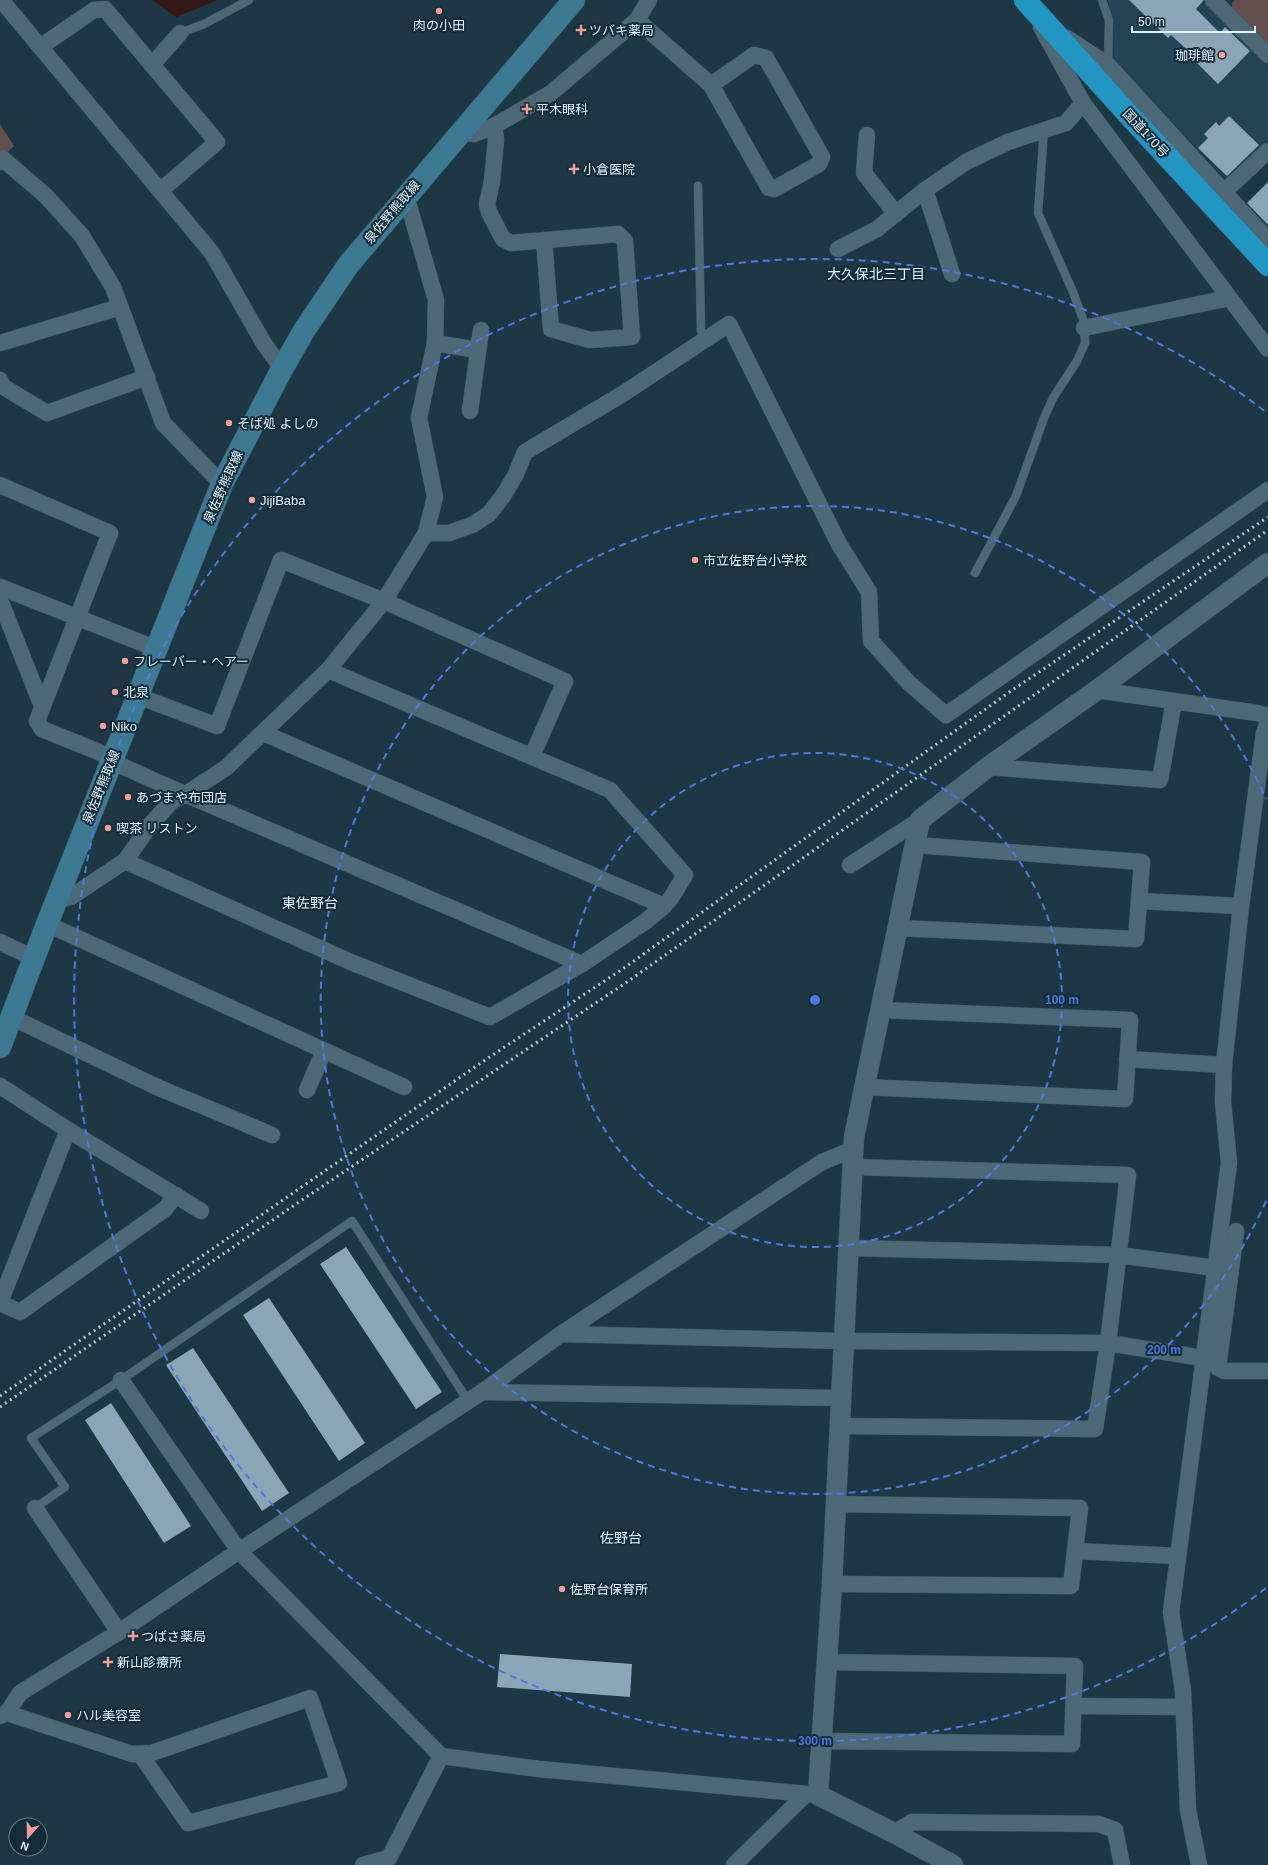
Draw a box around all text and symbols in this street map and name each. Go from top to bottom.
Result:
marker: 肉の小田 [434,6,444,16]
scale bar [1132,8,1255,34]
text: 50 m [1138,15,1165,29]
place label: 肉の小田 [413,18,465,33]
place label: ツバキ薬局 [589,23,654,38]
marker: ツバキ薬局 [576,25,586,35]
place label: 珈琲館 [1175,48,1214,63]
marker: 珈琲館 [1217,50,1227,60]
place label: 平木眼科 [536,102,588,117]
marker: 平木眼科 [521,103,533,115]
street label: 国道170号 [1120,106,1172,160]
place label: 小倉医院 [583,162,635,177]
marker: 小倉医院 [568,163,580,175]
street label: 泉佐野熊取線 [361,177,423,247]
district label: 大久保北三丁目 [827,266,925,282]
place label: そば処 よしの [237,416,319,431]
marker: そば処 よしの [224,418,234,428]
street label: 泉佐野熊取線 [200,448,246,526]
place label: JijiBaba [260,493,306,508]
marker: JijiBaba [247,495,257,505]
place label: 市立佐野台小学校 [703,553,807,568]
marker: 市立佐野台小学校 [690,555,700,565]
place label: フレーバー・ヘアー [133,654,249,669]
marker: フレーバー・ヘアー [120,656,130,666]
place label: 北泉 [123,685,149,700]
marker: 北泉 [110,687,120,697]
place label: Niko [111,719,137,734]
marker: Niko [98,721,108,731]
street label: 泉佐野熊取線 [79,748,123,826]
place label: あづまや布団店 [136,790,227,805]
marker: あづまや布団店 [123,792,133,802]
place label: 喫茶 リストン [116,821,198,836]
marker: 喫茶 リストン [103,823,113,833]
district label: 東佐野台 [282,895,338,911]
centre of rings [808,993,822,1007]
text: 100 m [1045,993,1079,1007]
text: 200 m [1147,1343,1181,1357]
district label: 佐野台 [600,1530,642,1546]
place label: 佐野台保育所 [570,1582,648,1597]
marker: 佐野台保育所 [557,1584,567,1594]
place label: つばさ薬局 [141,1629,206,1644]
marker: つばさ薬局 [128,1631,138,1641]
place label: 新山診療所 [117,1655,182,1670]
marker: 新山診療所 [102,1656,114,1668]
place label: ハル美容室 [76,1708,141,1723]
marker: ハル美容室 [63,1710,73,1720]
text: 300 m [798,1734,832,1748]
north arrow [8,1817,48,1857]
text: N [19,1839,30,1853]

